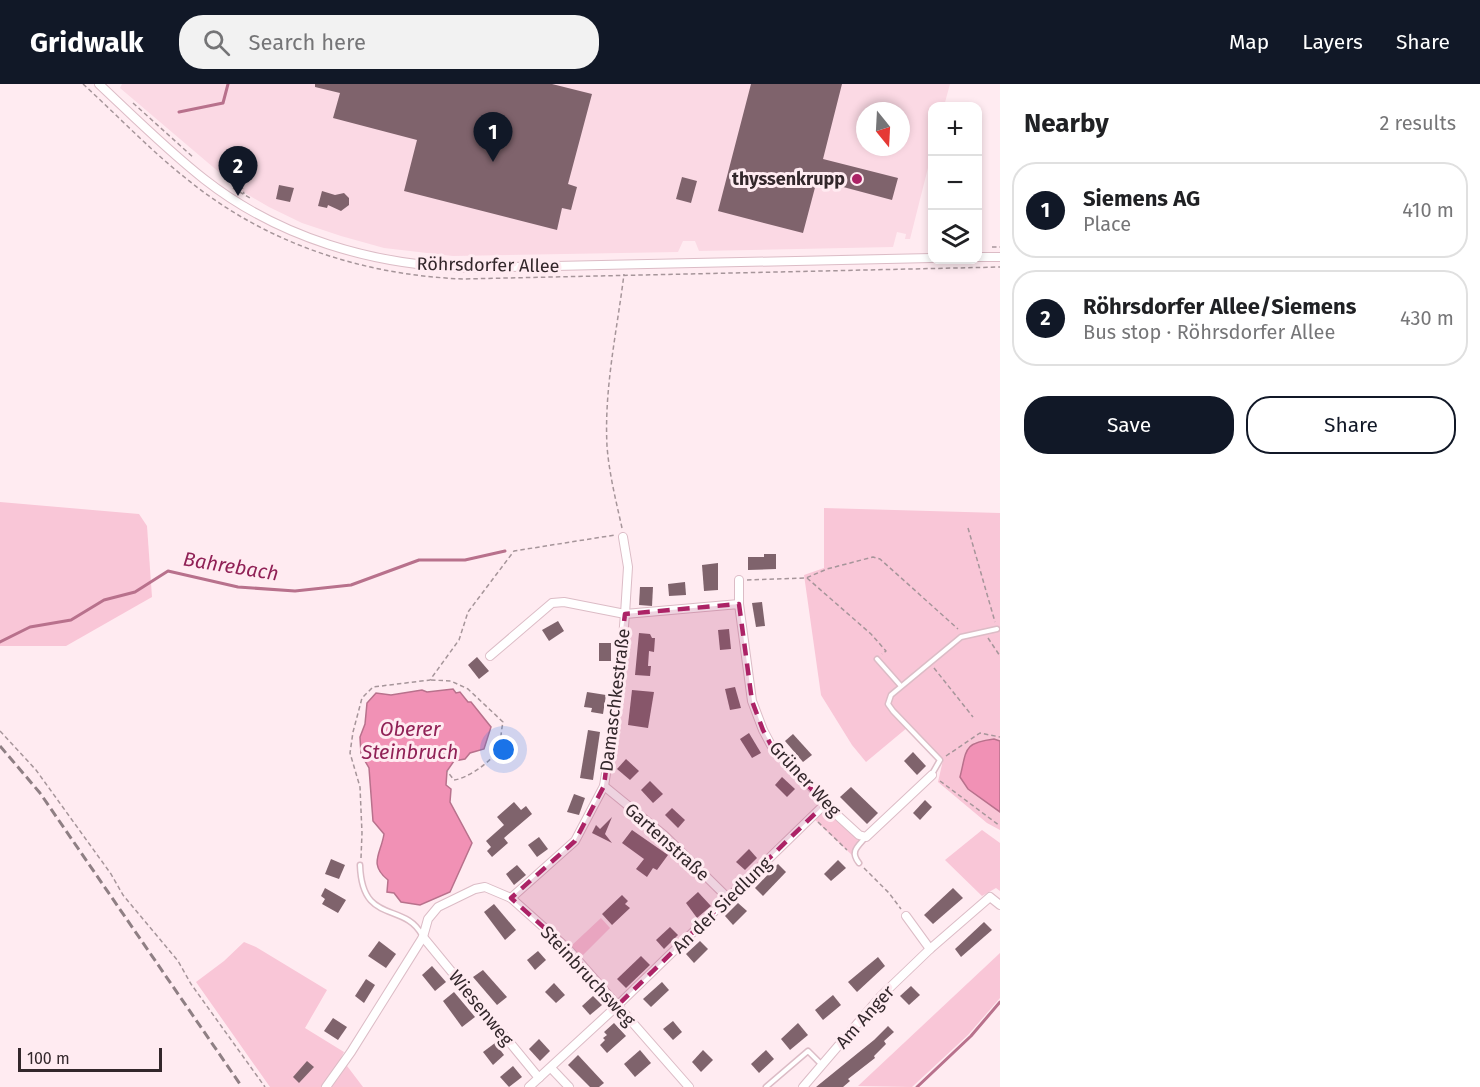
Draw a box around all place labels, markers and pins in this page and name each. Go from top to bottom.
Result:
pin: 1 [474,112,512,162]
pin: 2 [218,147,258,196]
place label: thyssenkrupp [732,168,845,190]
marker: thyssenkrupp [850,172,864,186]

